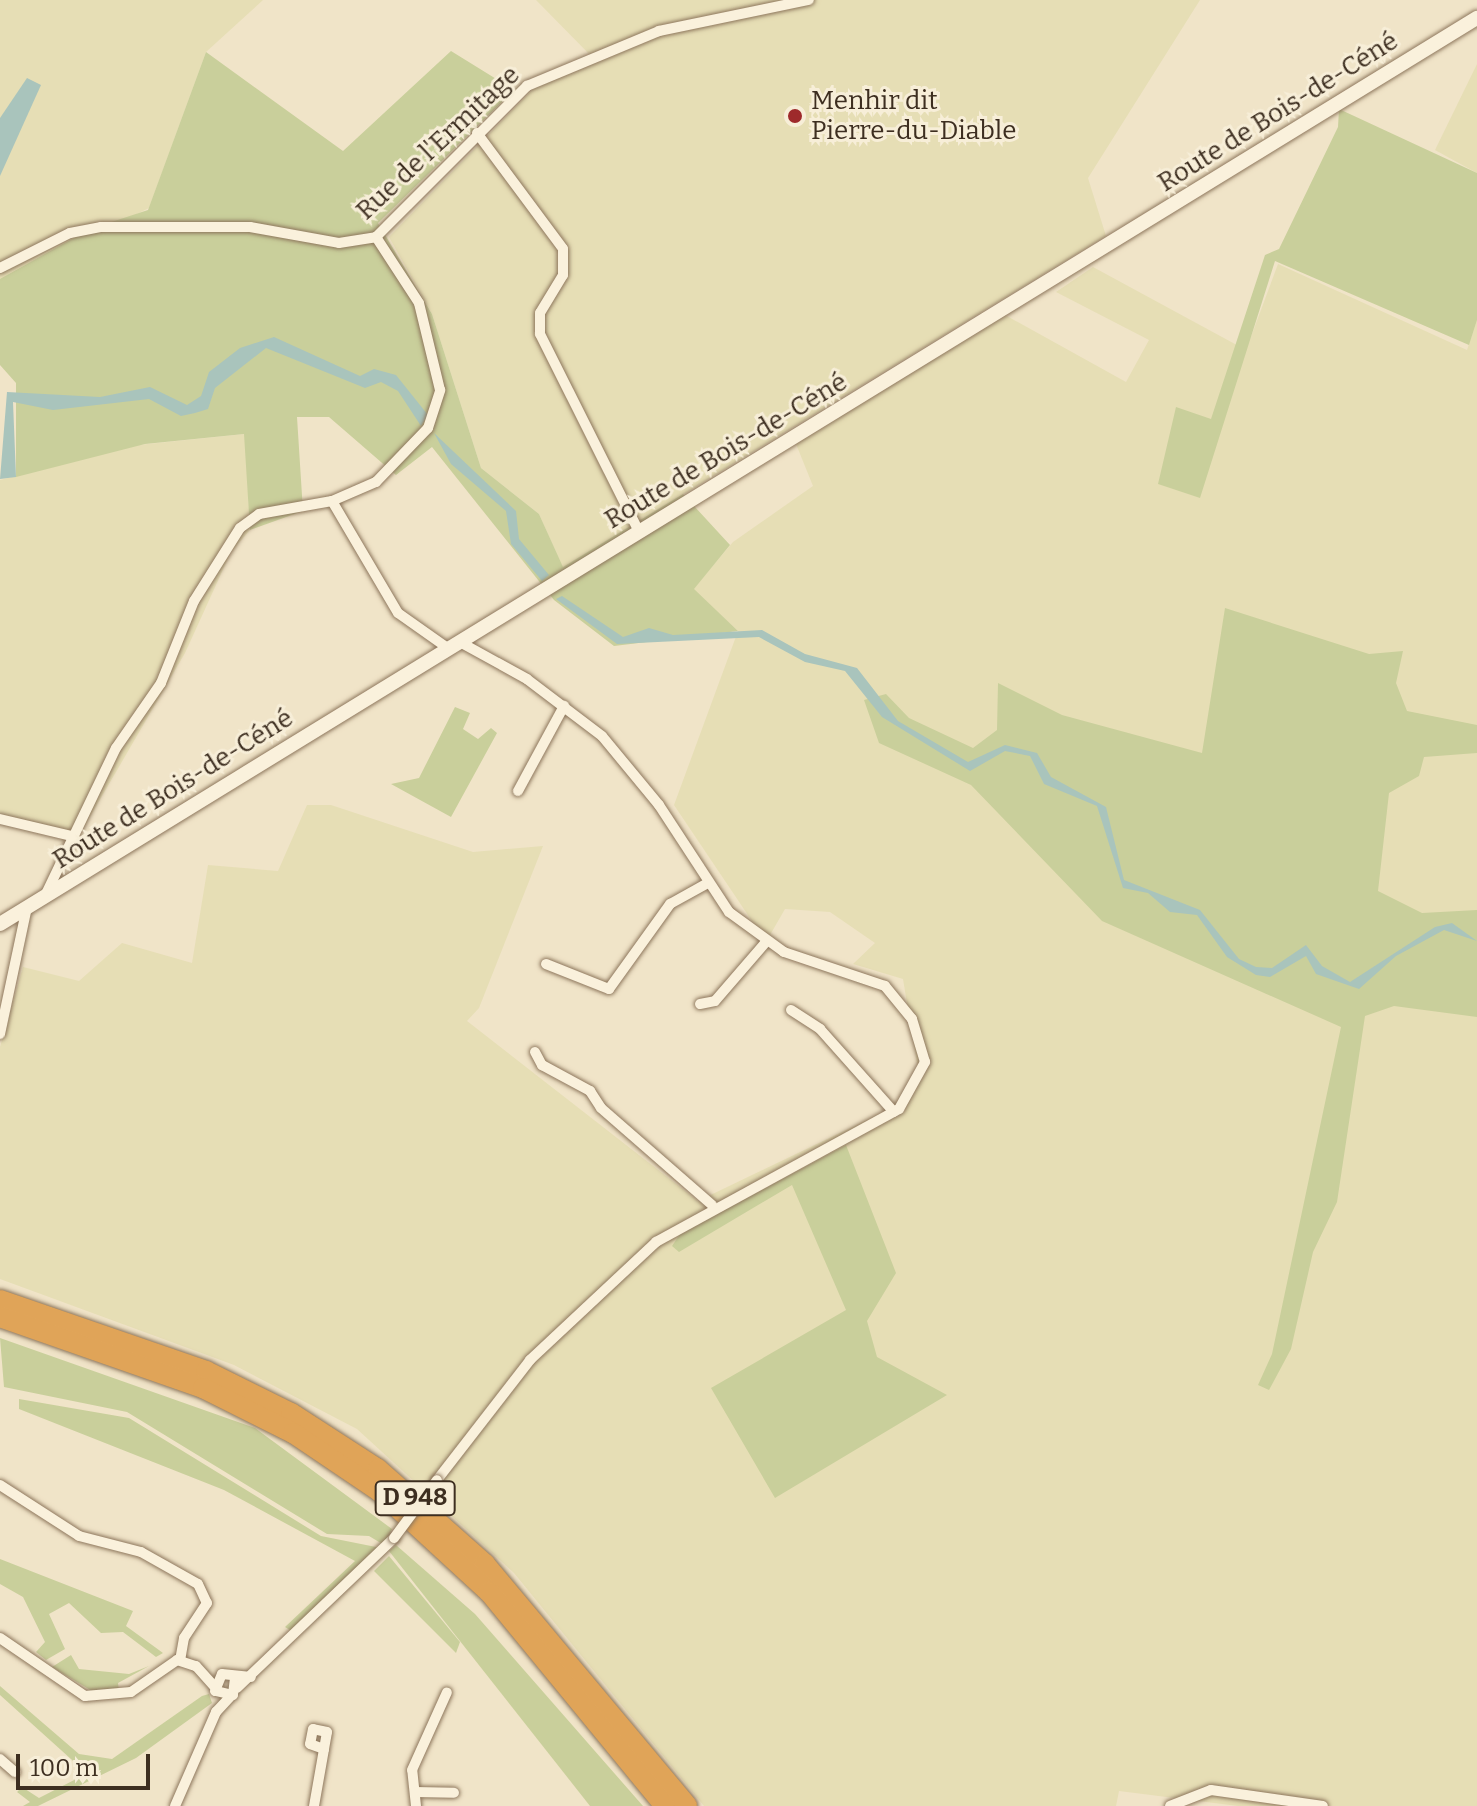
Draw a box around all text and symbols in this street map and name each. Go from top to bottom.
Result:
street label: Route de Bois-de-Céné [1152,25,1404,199]
street label: Rue de l'Ermitage [350,59,526,227]
place label: Menhir dit Pierre-du-Diable [811,85,1016,146]
marker: Menhir dit Pierre-du-Diable [786,107,804,125]
street label: Route de Bois-de-Céné [599,366,853,536]
street label: Route de Bois-de-Céné [47,702,299,876]
road number: D 948 [373,1478,457,1518]
scale bar [20,1738,154,1788]
text: 100 m [30,1754,98,1782]

